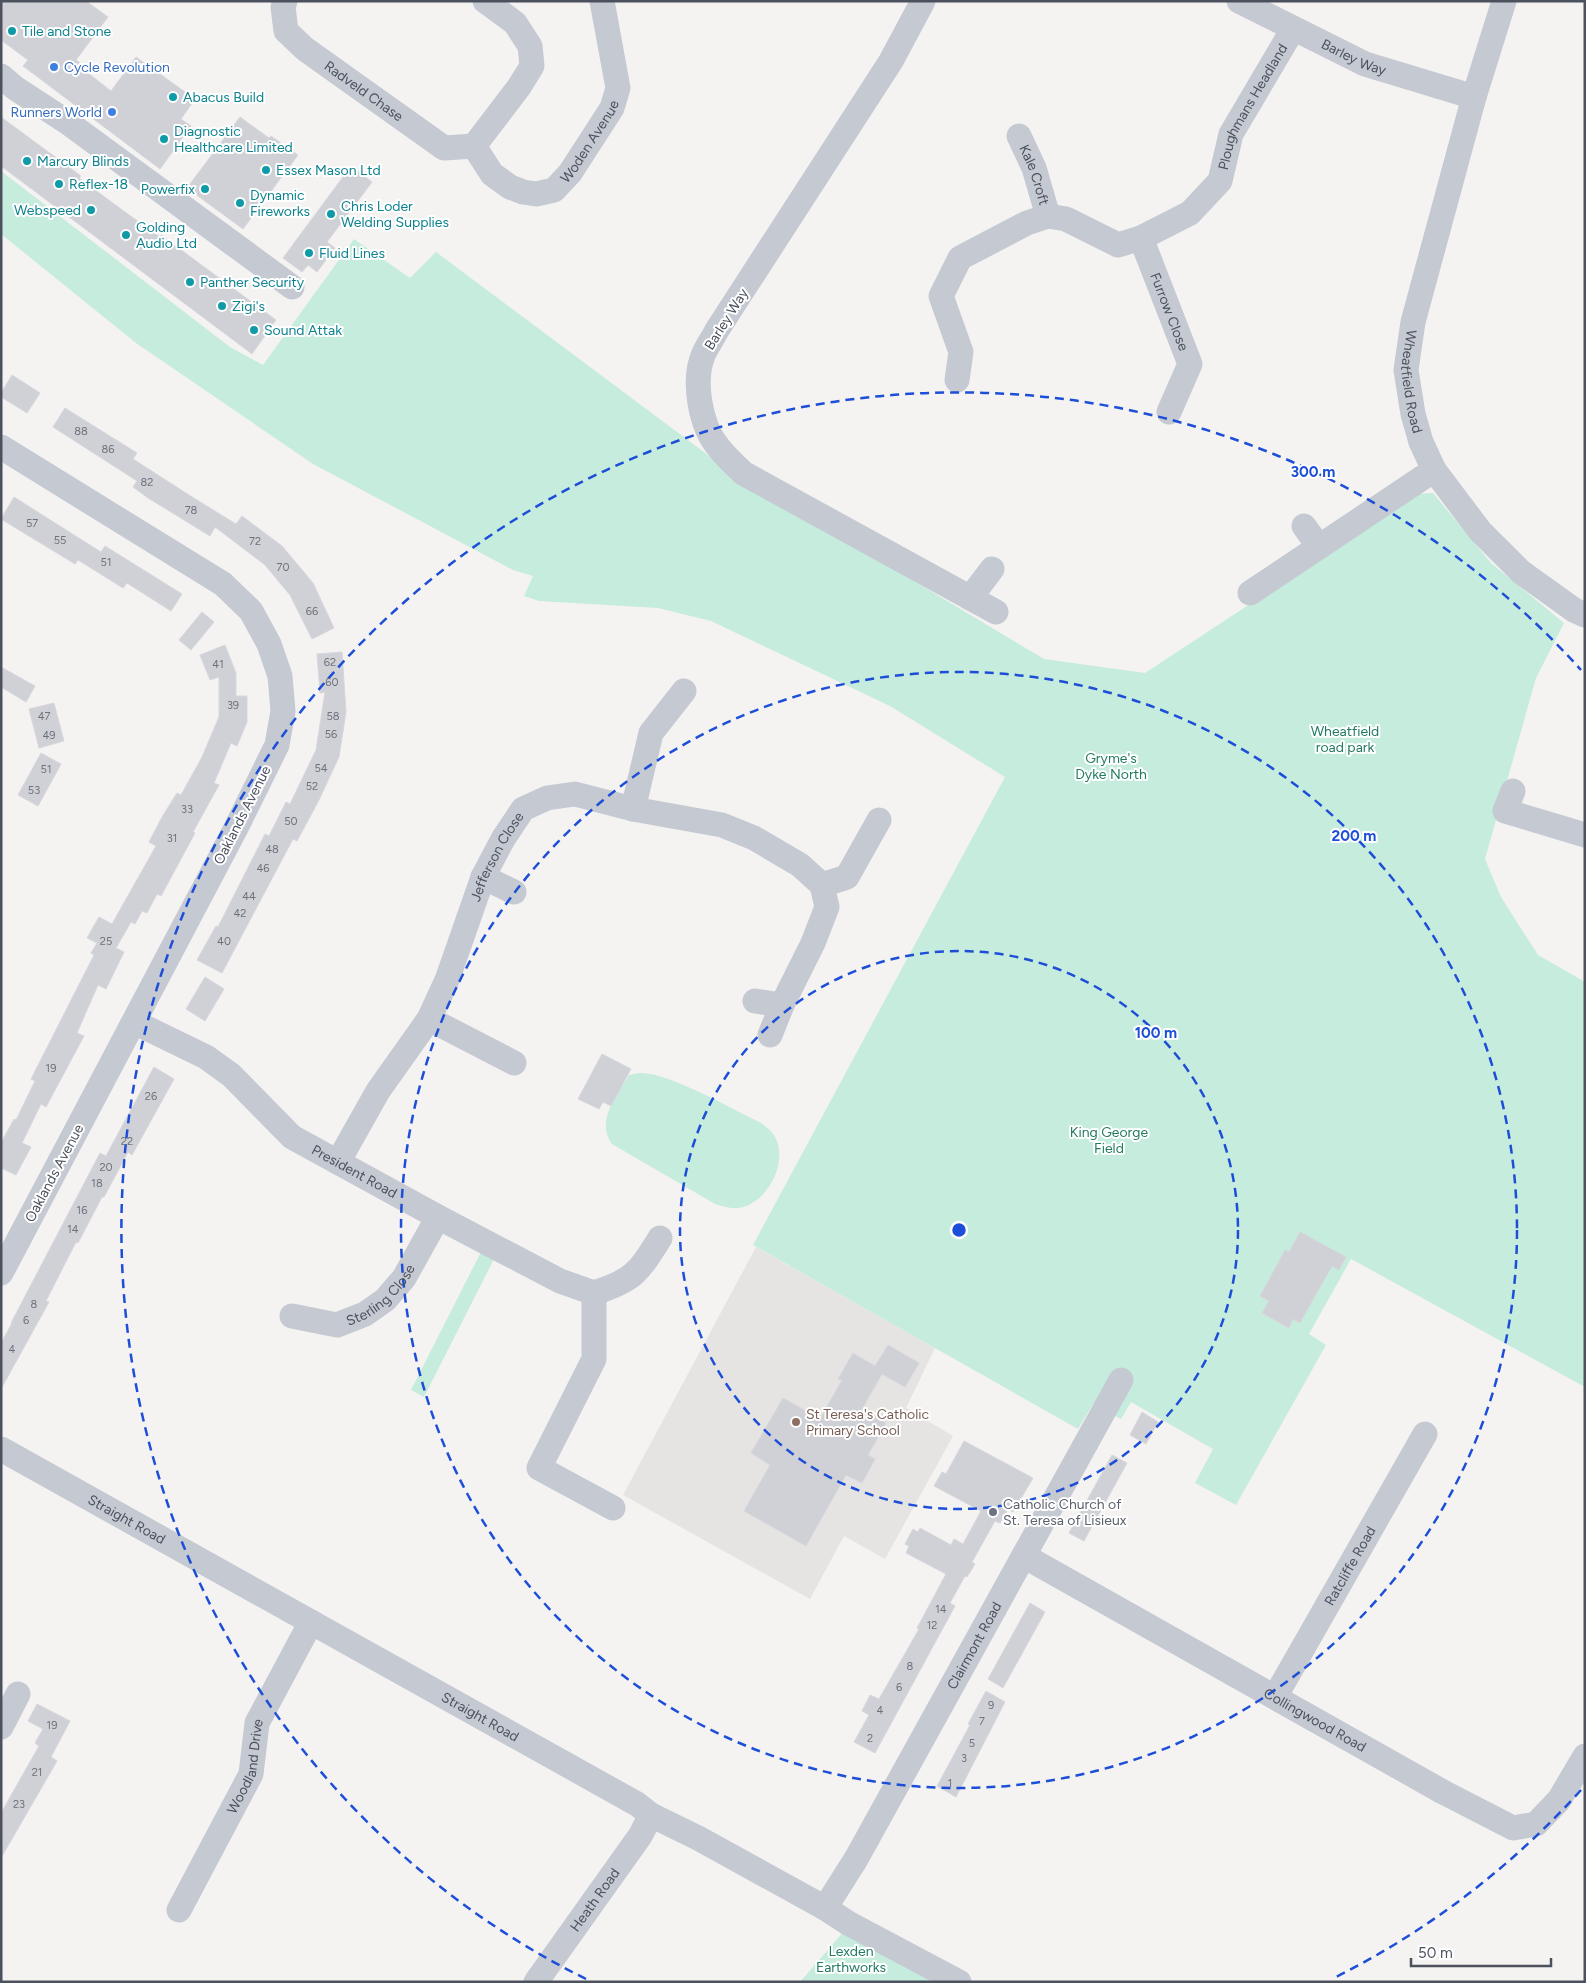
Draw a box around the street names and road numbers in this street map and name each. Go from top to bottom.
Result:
street label: Barley Way [1319,36,1389,79]
street label: Ploughmans Headland [1215,41,1291,172]
street label: Radveld Chase [321,57,407,125]
street label: Woden Avenue [557,98,623,187]
street label: Kale Croft [1015,142,1052,207]
street label: Furrow Close [1146,270,1192,354]
street label: Barley Way [701,285,752,353]
street label: Wheatfield Road [1397,329,1426,435]
street label: Oaklands Avenue [210,763,275,867]
street label: Jefferson Close [467,809,528,904]
street label: Oaklands Avenue [22,1121,88,1225]
street label: President Road [308,1141,400,1202]
street label: Sterling Close [344,1261,419,1330]
street label: Straight Road [85,1491,168,1548]
street label: Ratcliffe Road [1321,1523,1380,1609]
street label: Clairmont Road [944,1599,1006,1692]
street label: Collingwood Road [1261,1685,1369,1756]
street label: Straight Road [438,1689,522,1745]
street label: Woodland Drive [224,1715,267,1817]
street label: Heath Road [567,1865,623,1935]

